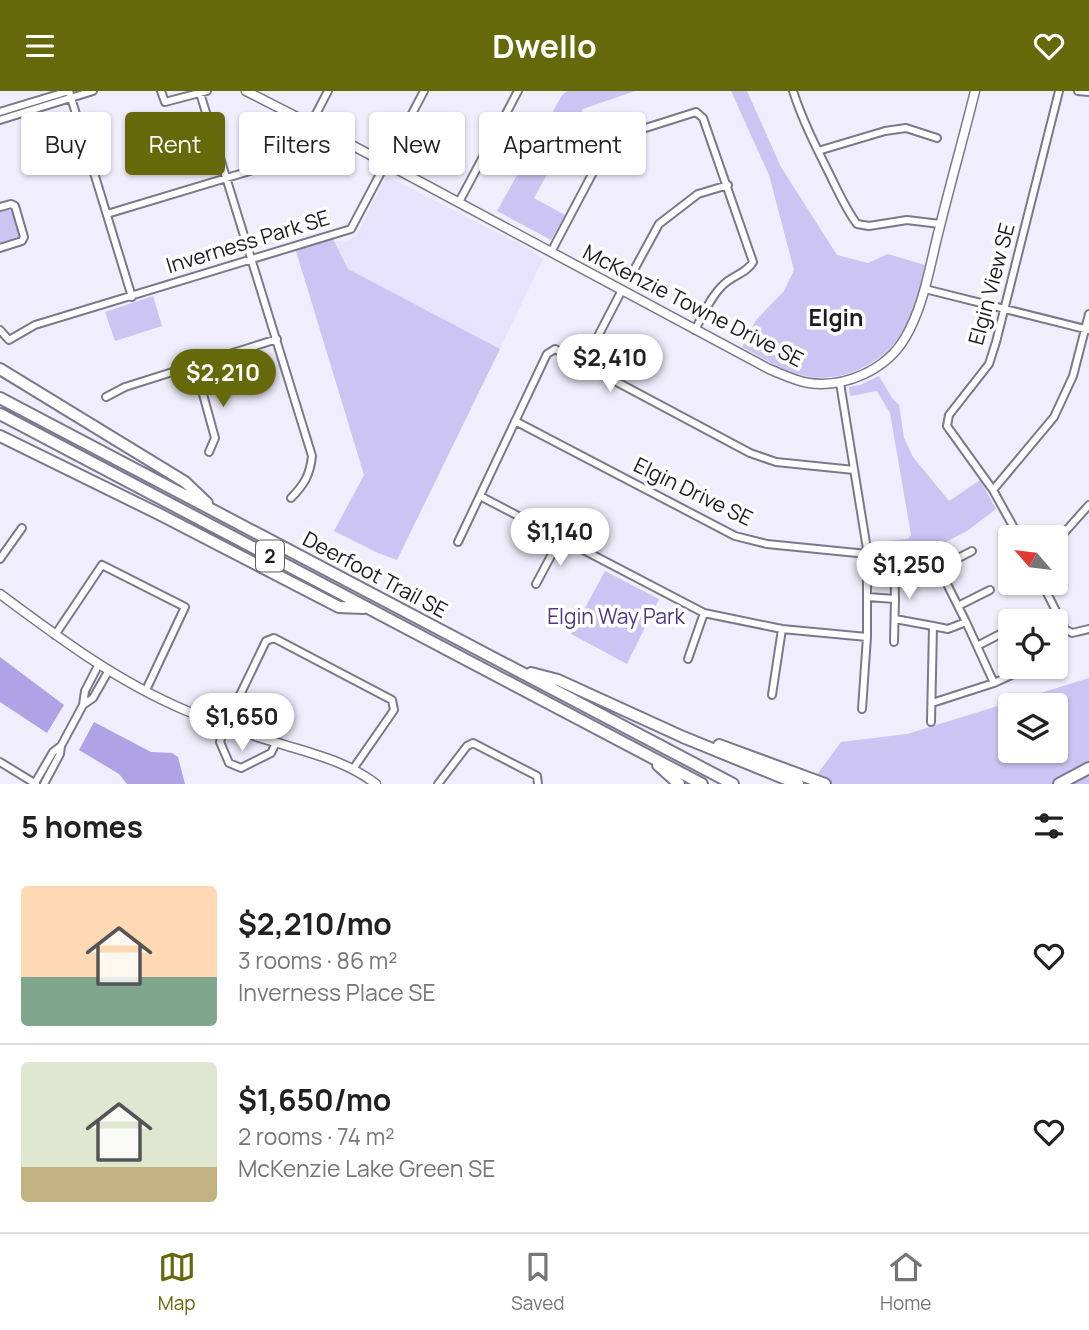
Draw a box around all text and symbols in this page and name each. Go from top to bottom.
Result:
text: Dwello [492,24,597,68]
icon: menu [21,27,59,65]
icon: heart [1030,27,1068,65]
chip: Buy [21,112,111,175]
chip: Rent [125,112,225,175]
chip: Filters [239,112,355,175]
chip: New [369,112,465,175]
chip: Apartment [479,112,646,175]
street label: Inverness Park SE [163,203,333,279]
street label: Elgin View SE [961,220,1021,348]
street label: McKenzie Towne Drive SE [578,237,808,373]
district label: Elgin [809,301,863,333]
pin: $2,410 [553,335,667,394]
text: $2,410 [573,341,647,373]
pin: $2,210 [166,349,280,409]
text: $2,210 [186,356,260,388]
street label: Elgin Drive SE [629,450,758,532]
pin: $1,140 [503,509,617,568]
text: $1,140 [526,515,594,547]
street label: Deerfoot Trail SE [298,524,453,624]
north arrow [998,525,1068,595]
map controls [998,525,1068,763]
road number: 2 [256,541,284,571]
pin: $1,250 [852,541,966,601]
text: $1,250 [873,548,945,580]
park label: Elgin Way Park [547,602,685,630]
button: locate [998,609,1068,679]
pin: $1,650 [185,693,299,753]
button: layers [998,693,1068,763]
text: $1,650 [205,700,279,732]
text: 5 homes [21,806,143,847]
icon: filters [1030,807,1068,845]
text: $2,210/mo [238,903,392,944]
icon: home [77,914,161,998]
icon: heart [1030,937,1068,975]
text: 3 rooms · 86 m² [238,944,398,976]
text: Inverness Place SE [238,976,436,1008]
text: $1,650/mo [238,1079,391,1120]
icon: home [77,1090,161,1174]
icon: heart [1030,1113,1068,1151]
text: 2 rooms · 74 m² [238,1120,394,1152]
text: McKenzie Lake Green SE [238,1152,495,1184]
tab: Map [158,1248,196,1316]
tab: Saved [511,1248,565,1316]
tab: Home [880,1248,931,1316]

